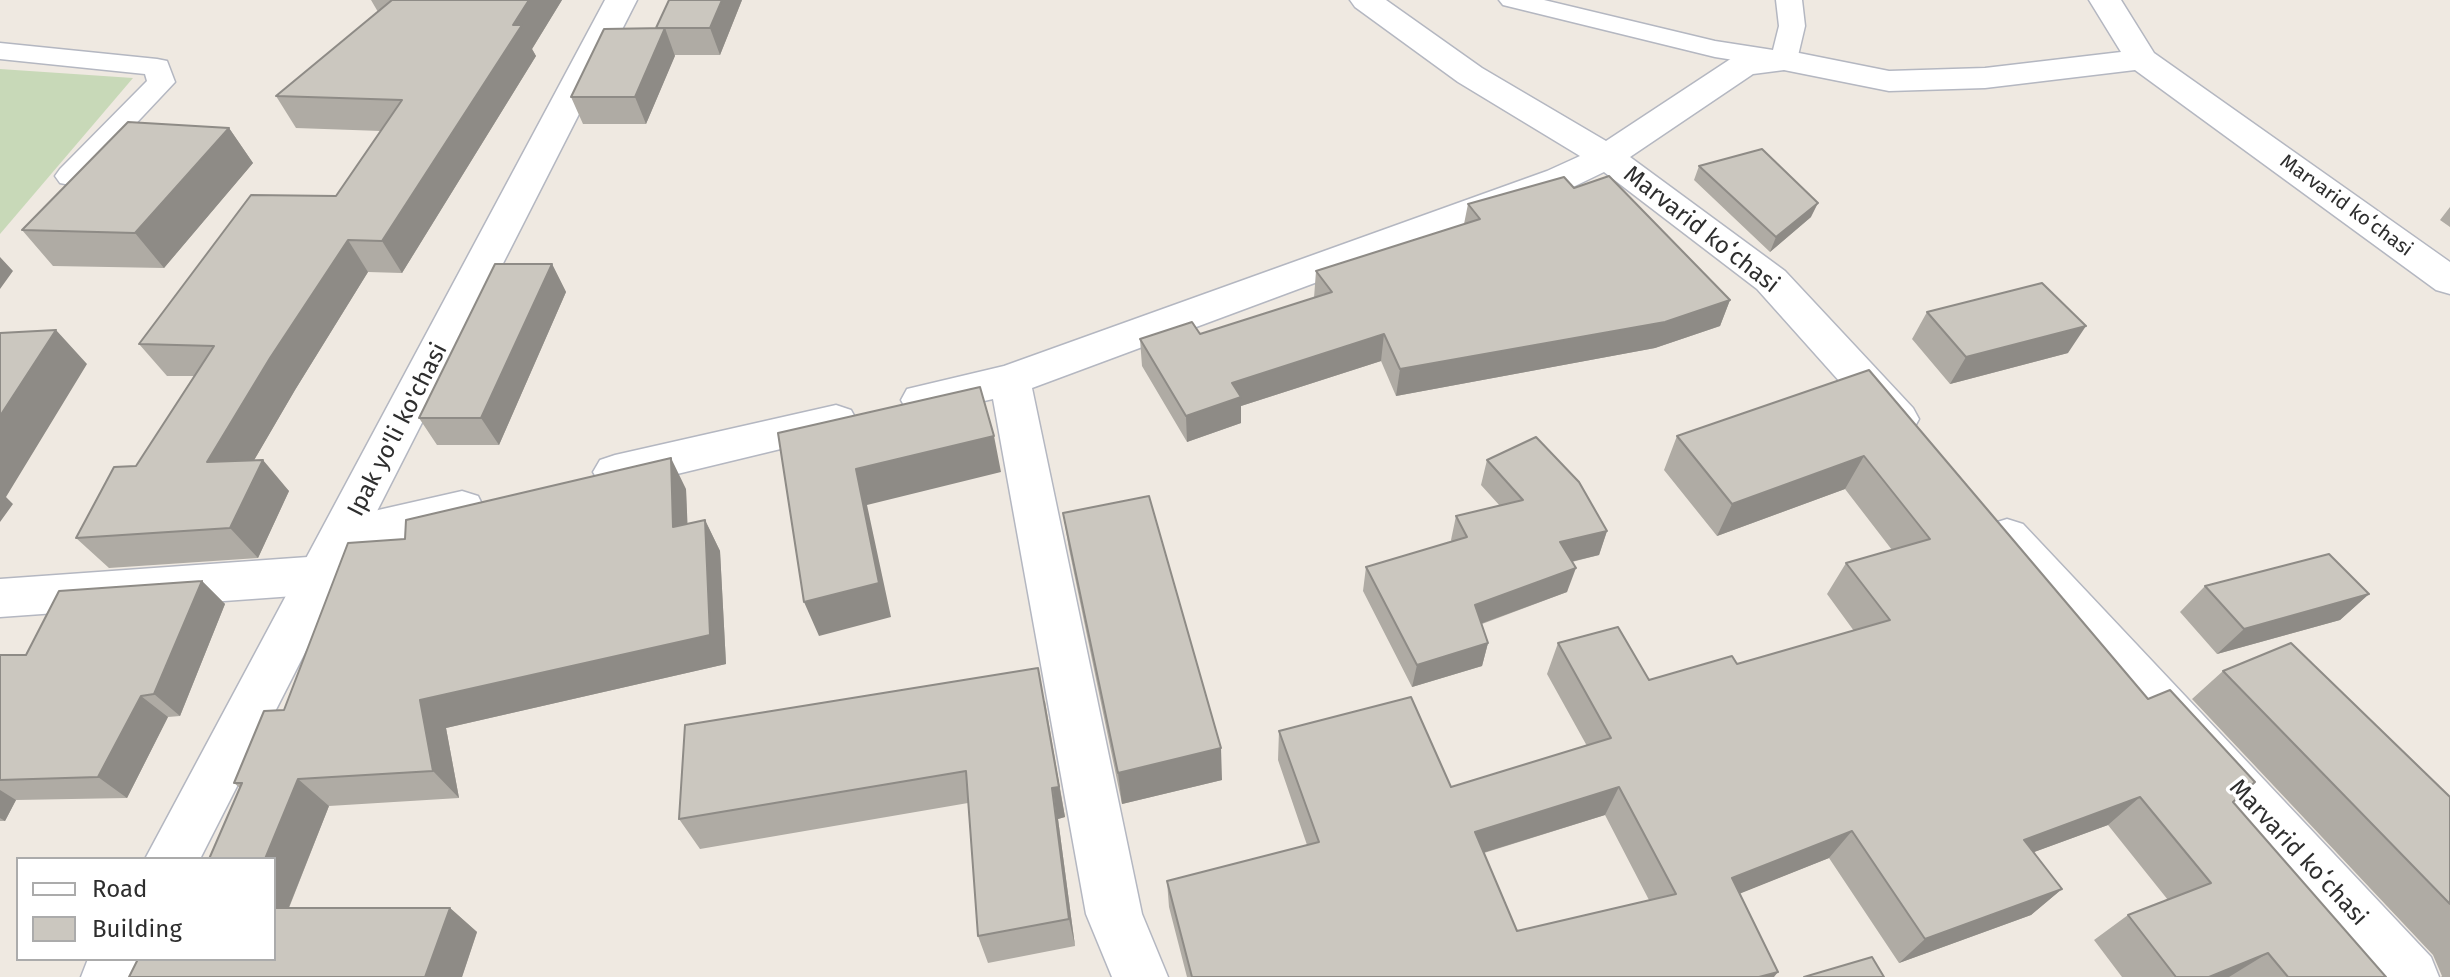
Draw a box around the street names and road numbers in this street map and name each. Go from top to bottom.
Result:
street label: Marvarid koʻchasi [2275,150,2417,262]
street label: Marvarid koʻchasi [1617,160,1785,300]
street label: Ipak yo'li ko'chasi [342,338,454,522]
street label: Marvarid koʻchasi [2223,774,2373,932]

